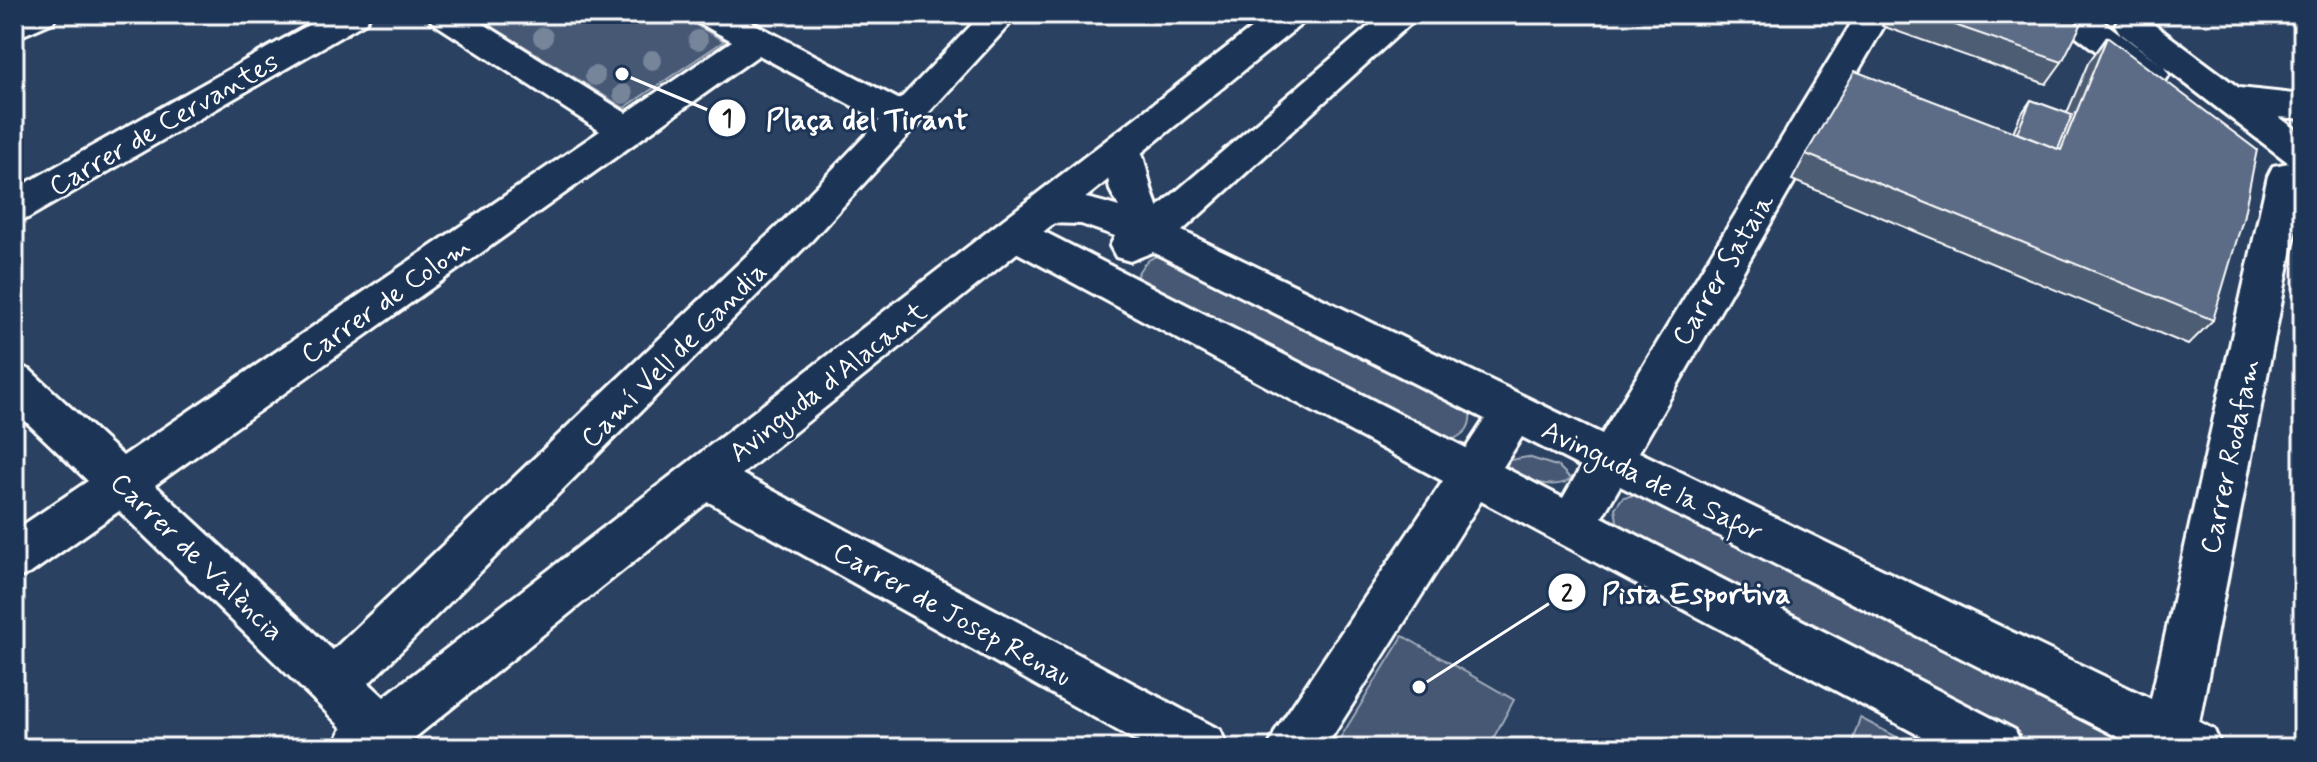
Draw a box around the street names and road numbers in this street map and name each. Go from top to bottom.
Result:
street label: Carrer de Cervantes [43,44,286,206]
street label: Carrer Sataia [1664,187,1784,353]
street label: Carrer de Colom [294,229,479,373]
street label: Camí Vell de Gandia [573,254,776,457]
street label: Avinguda d'Alacant [722,294,937,473]
street label: Carrer Rodafam [2193,355,2270,558]
street label: Avinguda de la Safor [1534,413,1769,554]
street label: Carrer de València [101,465,291,650]
street label: Carrer de Josep Renau [826,534,1078,696]

